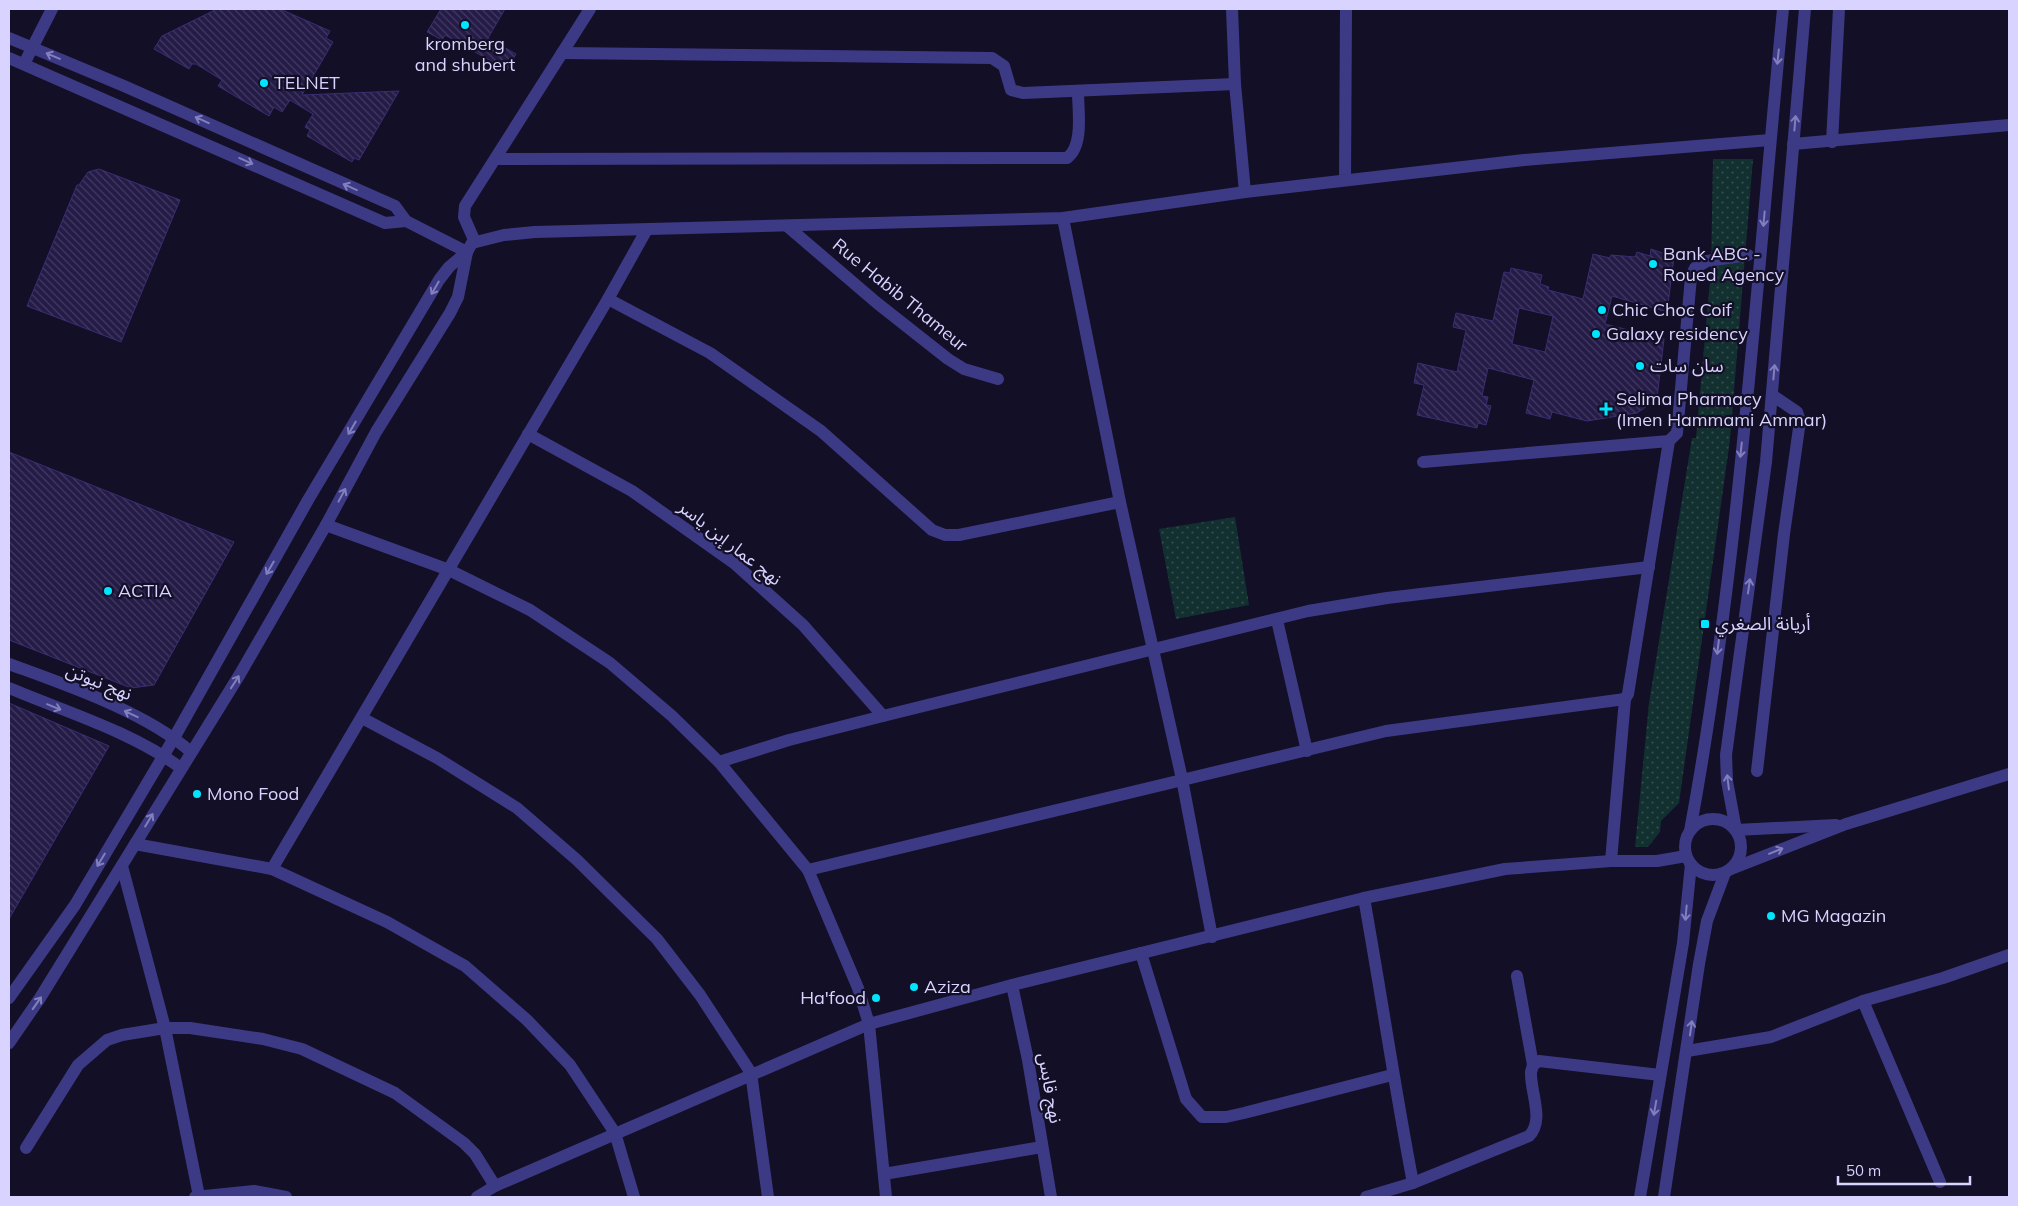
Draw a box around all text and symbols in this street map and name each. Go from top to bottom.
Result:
marker: kromberg and shubert [459,19,471,31]
place label: kromberg and shubert [415,32,515,76]
one-way arrow [1773,49,1783,65]
one-way arrow [45,51,60,60]
place label: TELNET [274,71,340,94]
marker: TELNET [258,77,270,89]
one-way arrow [195,115,210,125]
one-way arrow [1790,115,1800,131]
one-way arrow [238,157,253,167]
one-way arrow [343,181,358,191]
one-way arrow [1759,211,1768,227]
street label: Rue Habib Thameur [828,233,973,356]
place label: Bank ABC - Roued Agency [1663,242,1785,286]
marker: Bank ABC - Roued Agency [1647,258,1659,270]
one-way arrow [429,280,439,294]
place label: Chic Choc Coif [1612,298,1733,321]
marker: Chic Choc Coif [1596,304,1608,316]
place label: Galaxy residency [1606,322,1748,345]
marker: Galaxy residency [1590,328,1602,340]
place label: سان سات [1650,354,1724,377]
marker: سان سات [1634,360,1646,372]
one-way arrow [1769,365,1778,381]
place label: Selima Pharmacy (Imen Hammami Ammar) [1616,387,1827,431]
marker: Selima Pharmacy (Imen Hammami Ammar) [1600,403,1612,415]
one-way arrow [347,420,357,435]
one-way arrow [1736,442,1746,458]
one-way arrow [338,489,348,503]
street label: نهج عمار إبن ياسر [672,494,787,592]
one-way arrow [265,560,274,575]
one-way arrow [1744,578,1754,594]
place label: ACTIA [118,579,172,602]
marker: ACTIA [102,585,114,597]
place label: أريانة الصغري [1715,612,1810,637]
marker: أريانة الصغري [1699,618,1711,630]
one-way arrow [1713,638,1723,654]
street label: نهج نيوتن [62,658,135,707]
one-way arrow [230,675,240,689]
one-way arrow [46,702,61,712]
one-way arrow [124,709,139,718]
one-way arrow [1723,774,1733,790]
place label: Mono Food [207,782,299,805]
marker: Mono Food [191,788,203,800]
one-way arrow [145,813,155,827]
one-way arrow [1769,846,1784,855]
one-way arrow [96,853,106,867]
place label: MG Magazin [1781,904,1886,927]
one-way arrow [1681,905,1691,921]
marker: MG Magazin [1765,910,1777,922]
place label: Aziza [924,975,971,998]
marker: Aziza [908,981,920,993]
place label: Ha'food [800,986,866,1009]
marker: Ha'food [870,992,882,1004]
one-way arrow [32,996,42,1010]
one-way arrow [1686,1020,1696,1036]
street label: نهج قابس [1031,1051,1068,1125]
one-way arrow [1649,1100,1659,1116]
scale bar [1838,1154,1970,1186]
text: 50 m [1846,1161,1881,1180]

